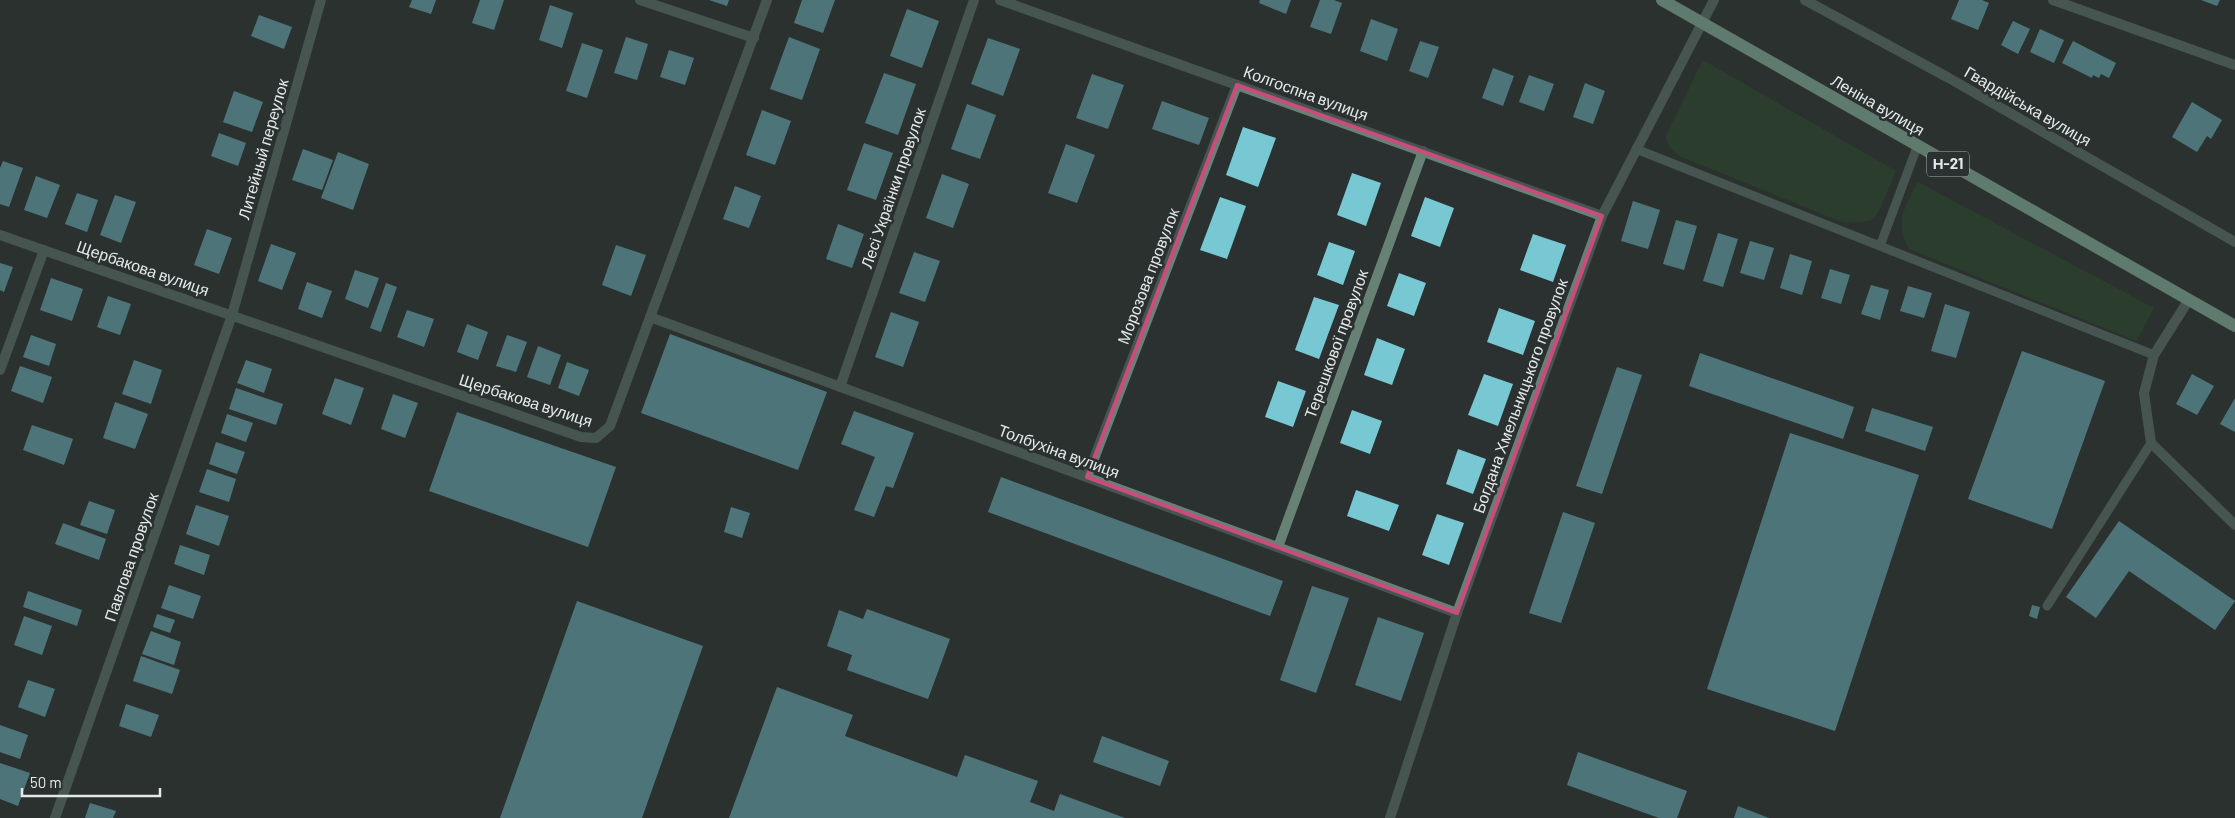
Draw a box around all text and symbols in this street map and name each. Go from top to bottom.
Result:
street label: Колгоспна вулиця [1241,61,1371,124]
street label: Гвардійська вулиця [1962,62,2095,150]
street label: Леніна вулиця [1828,70,1928,139]
street label: Литейный переулок [233,76,292,221]
street label: Лесі Українки провулок [856,104,929,271]
road number: Н-21 [1927,152,1969,176]
street label: Морозова провулок [1113,204,1183,347]
street label: Щербакова вулиця [74,236,212,299]
street label: Терешкової провулок [1300,266,1372,421]
street label: Богдана Хмельницького провулок [1468,275,1571,516]
street label: Щербакова вулиця [457,369,595,430]
street label: Толбухіна вулиця [996,420,1122,481]
street label: Павлова провулок [100,489,162,624]
scale bar [22,766,160,798]
text: 50 m [30,773,62,791]

